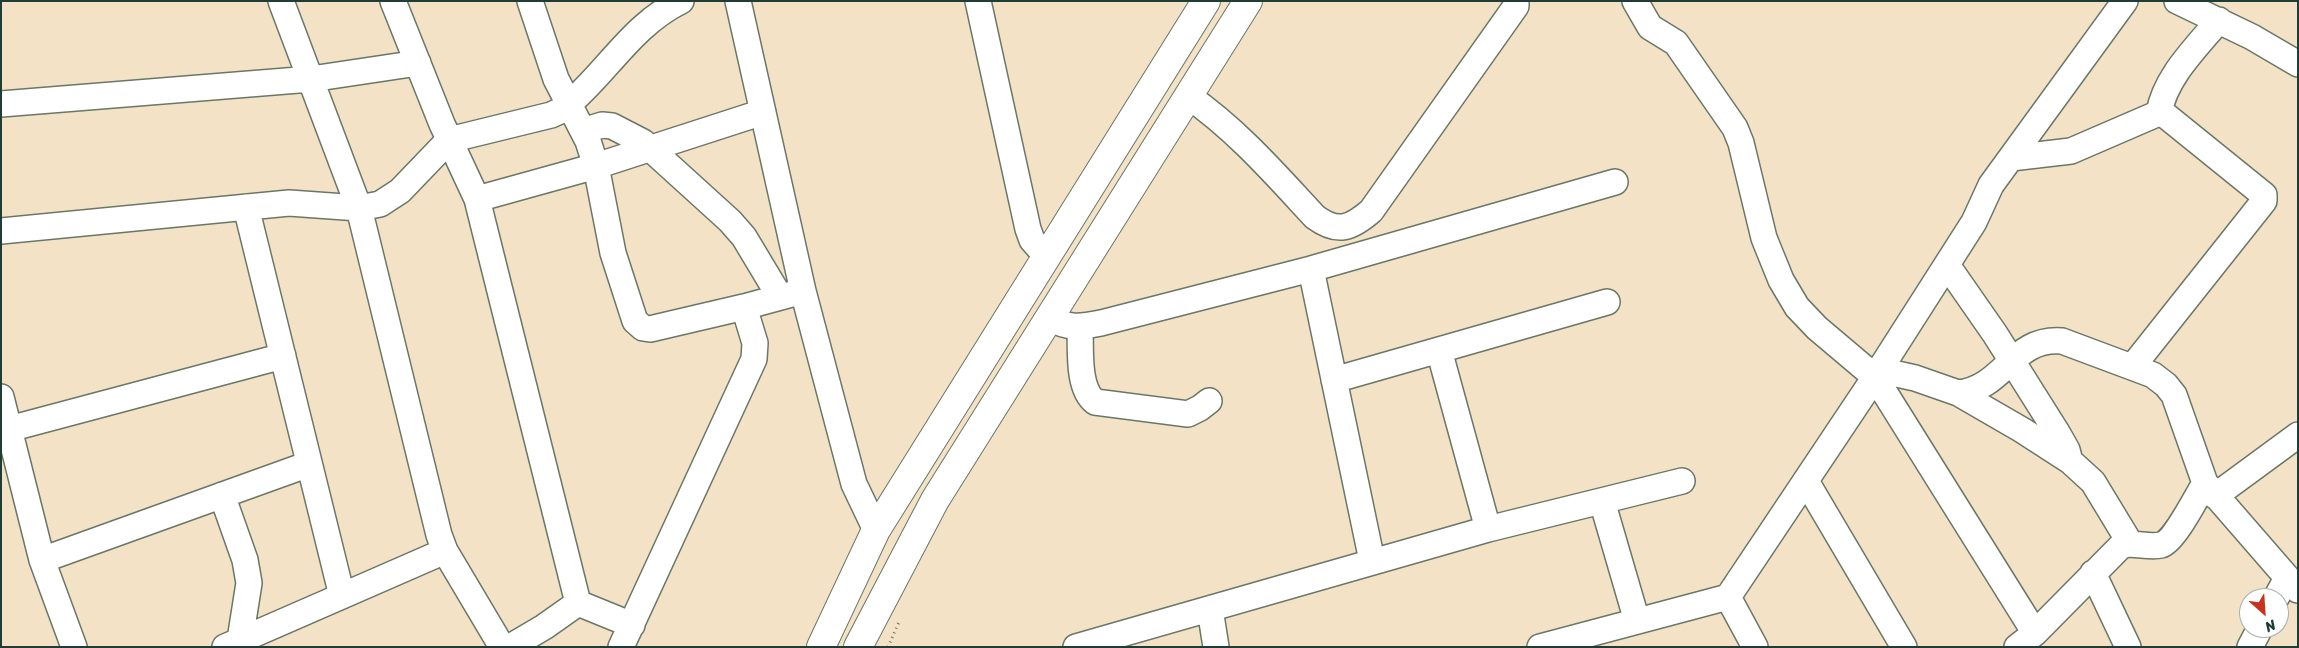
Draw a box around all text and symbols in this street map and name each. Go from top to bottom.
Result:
north arrow [2239,588,2289,638]
text: N [2261,613,2280,639]

